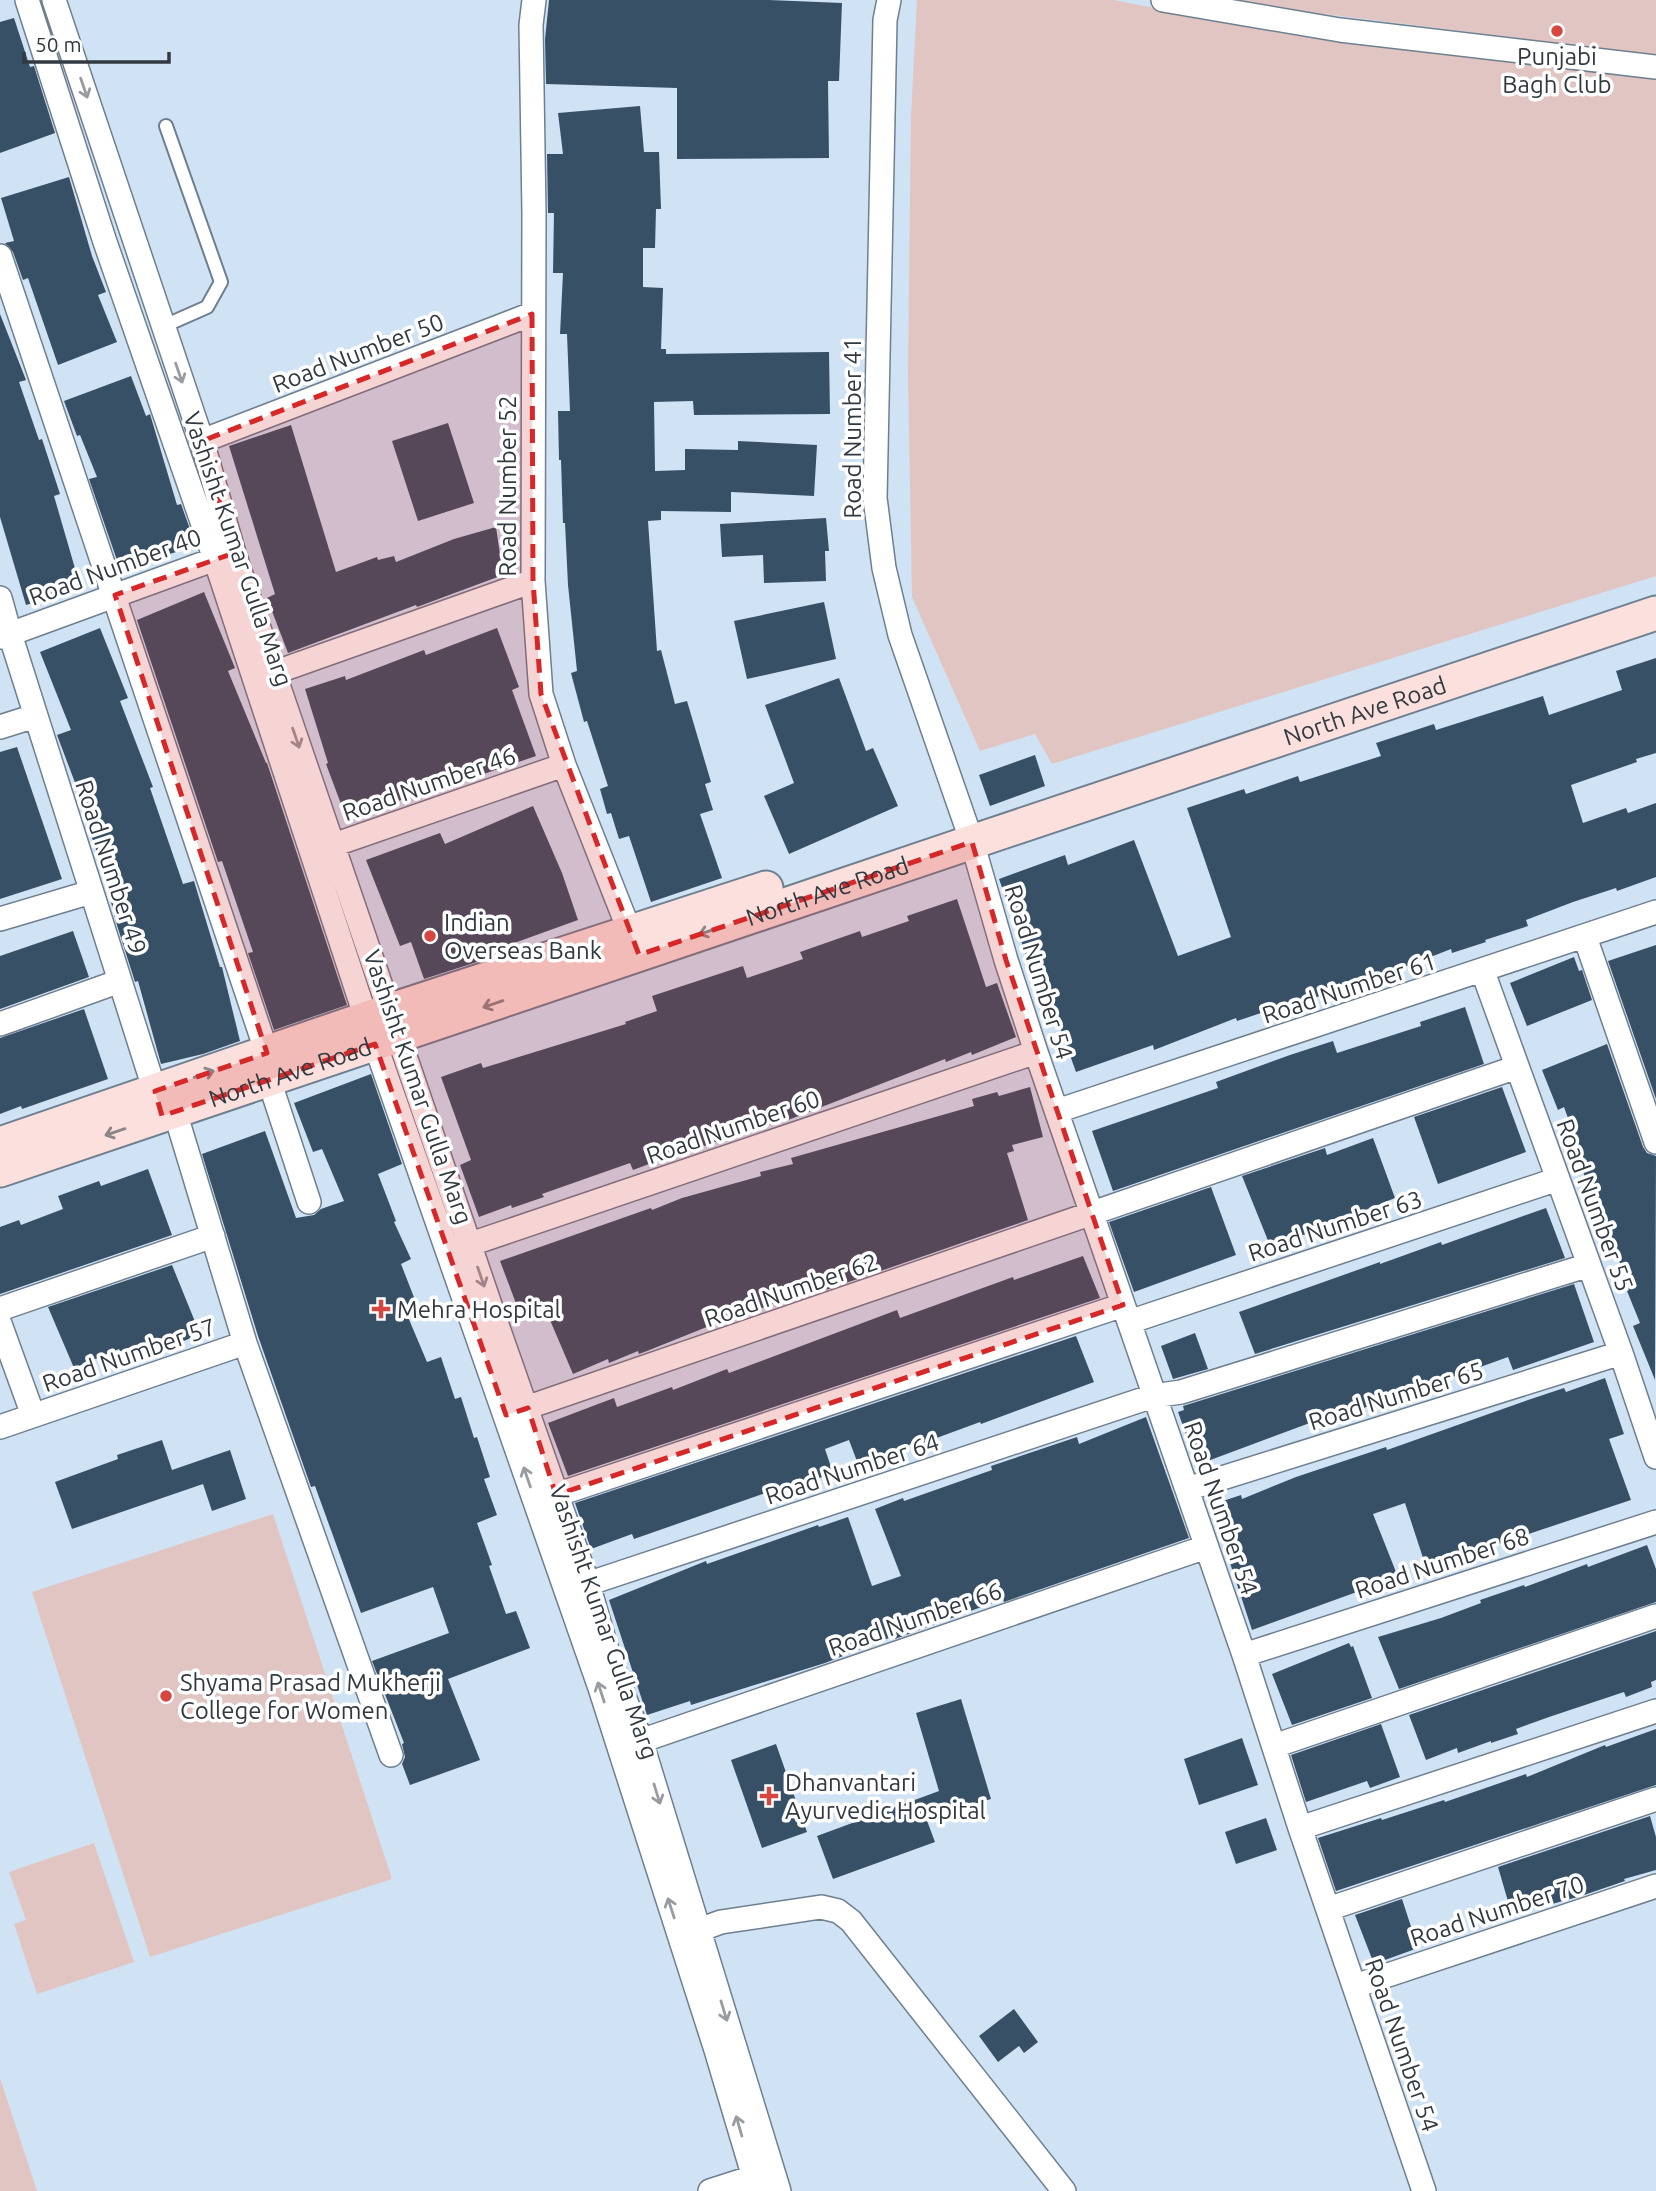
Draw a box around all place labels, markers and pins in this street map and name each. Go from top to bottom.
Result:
marker: Punjabi Bagh Club [1549,23,1565,39]
place label: Punjabi Bagh Club [1502,43,1612,98]
place label: Indian Overseas Bank [444,909,602,964]
marker: Indian Overseas Bank [422,928,438,944]
place label: Mehra Hospital [397,1296,561,1323]
marker: Mehra Hospital [371,1299,391,1319]
place label: Shyama Prasad Mukherji College for Women [180,1669,441,1724]
marker: Shyama Prasad Mukherji College for Women [158,1688,174,1704]
place label: Dhanvantari Ayurvedic Hospital [785,1769,986,1824]
marker: Dhanvantari Ayurvedic Hospital [759,1786,779,1806]

